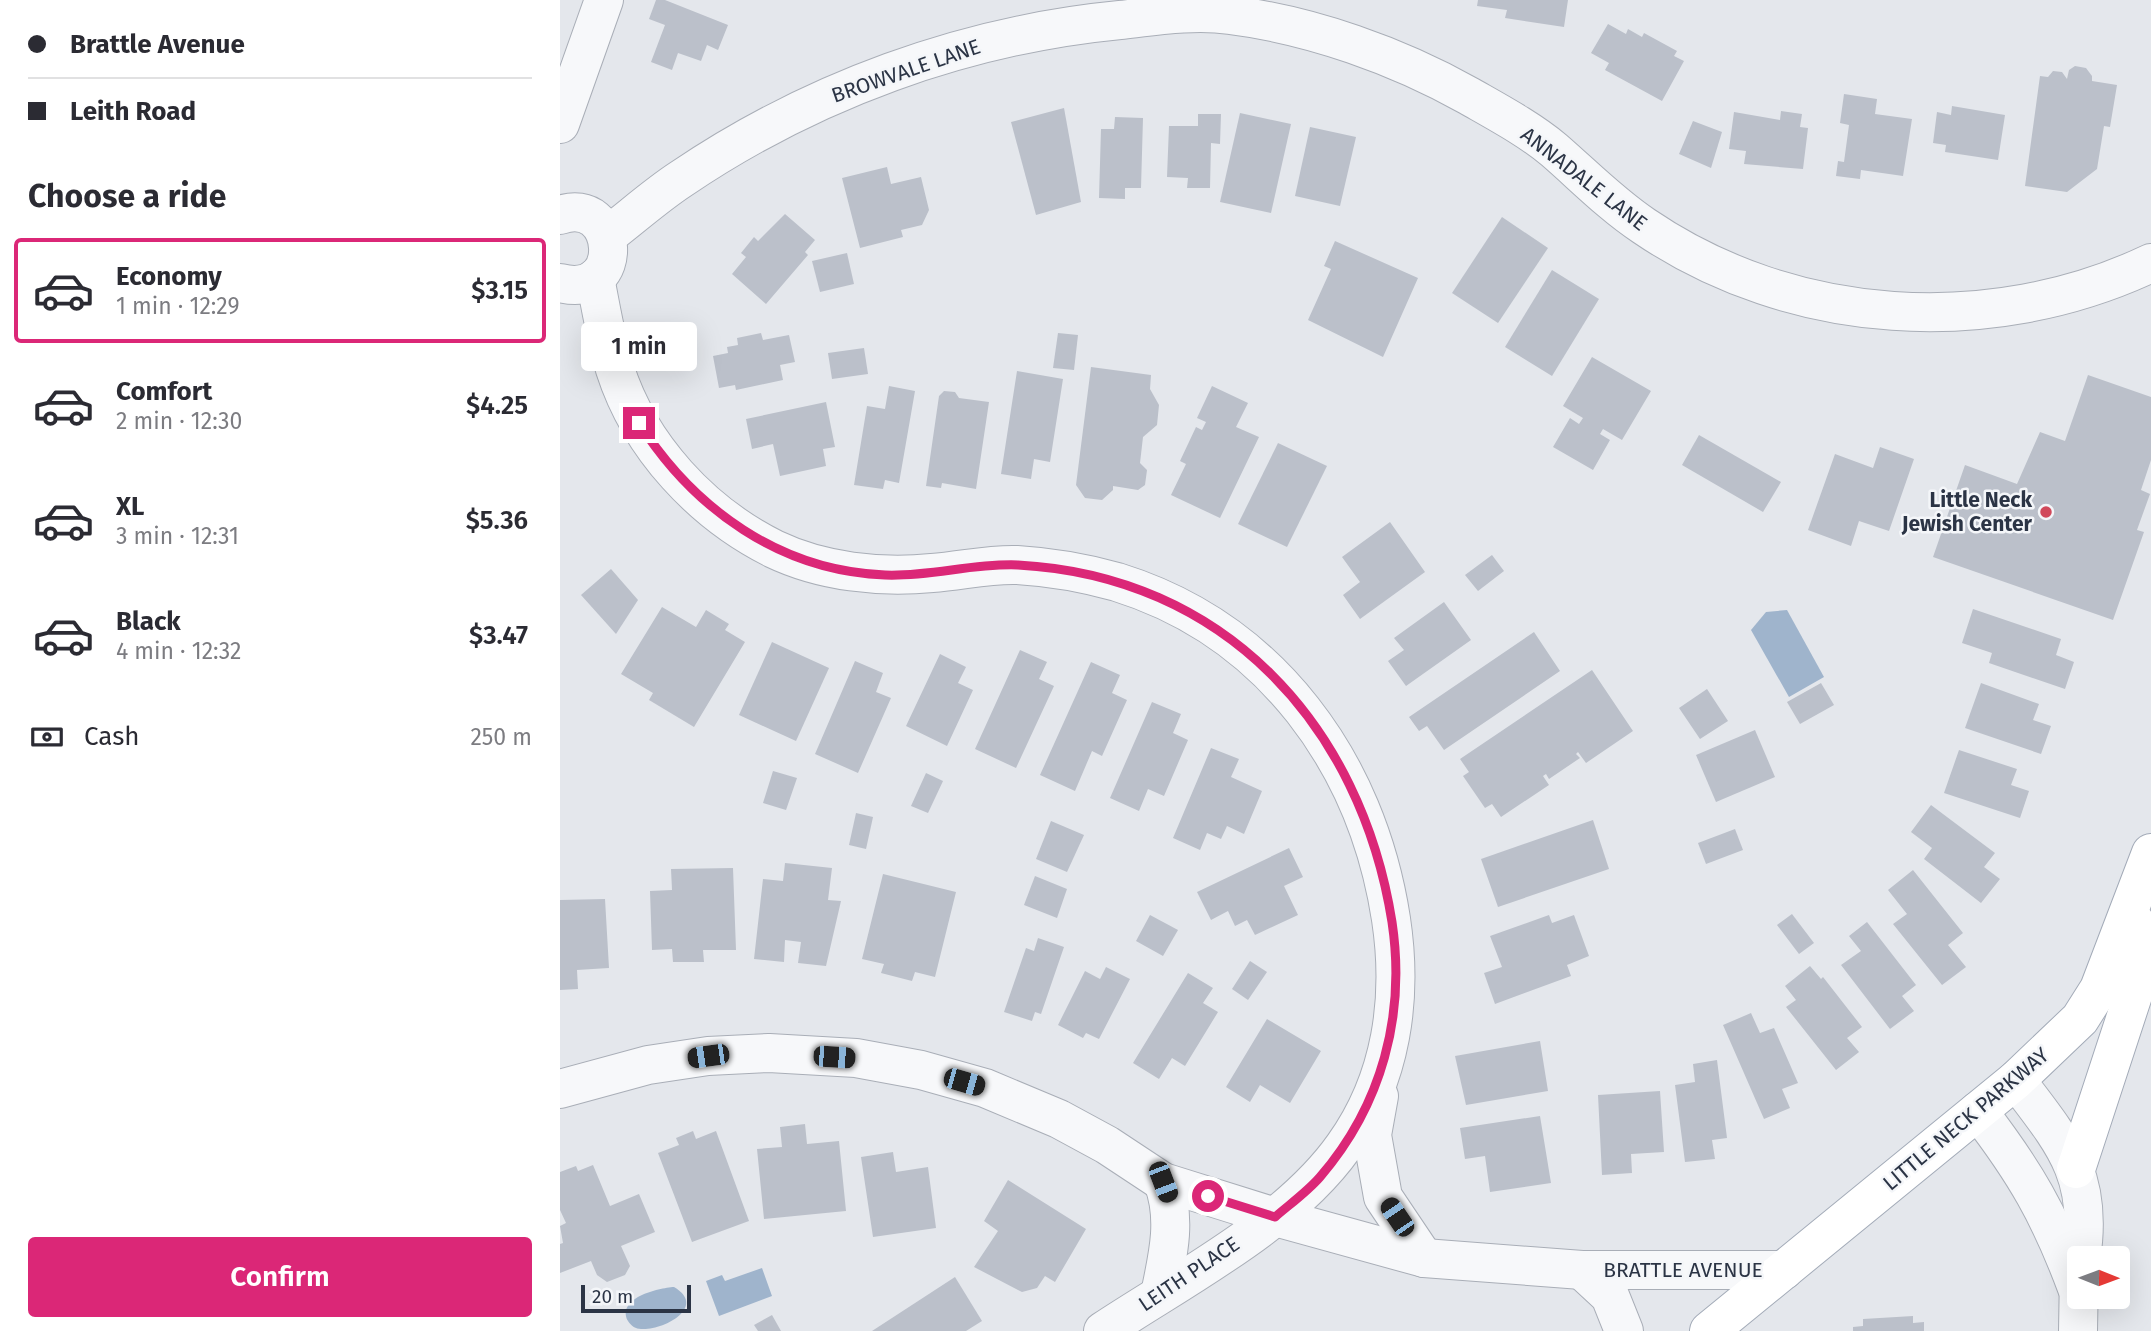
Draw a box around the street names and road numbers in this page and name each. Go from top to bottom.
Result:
street label: BROWVALE LANE [828,33,984,109]
street label: ANNADALE LANE [1516,122,1652,236]
street label: LITTLE NECK PARKWAY [1878,1042,2055,1196]
street label: LEITH PLACE [1134,1231,1244,1317]
street label: BRATTLE AVENUE [1603,1257,1763,1283]

